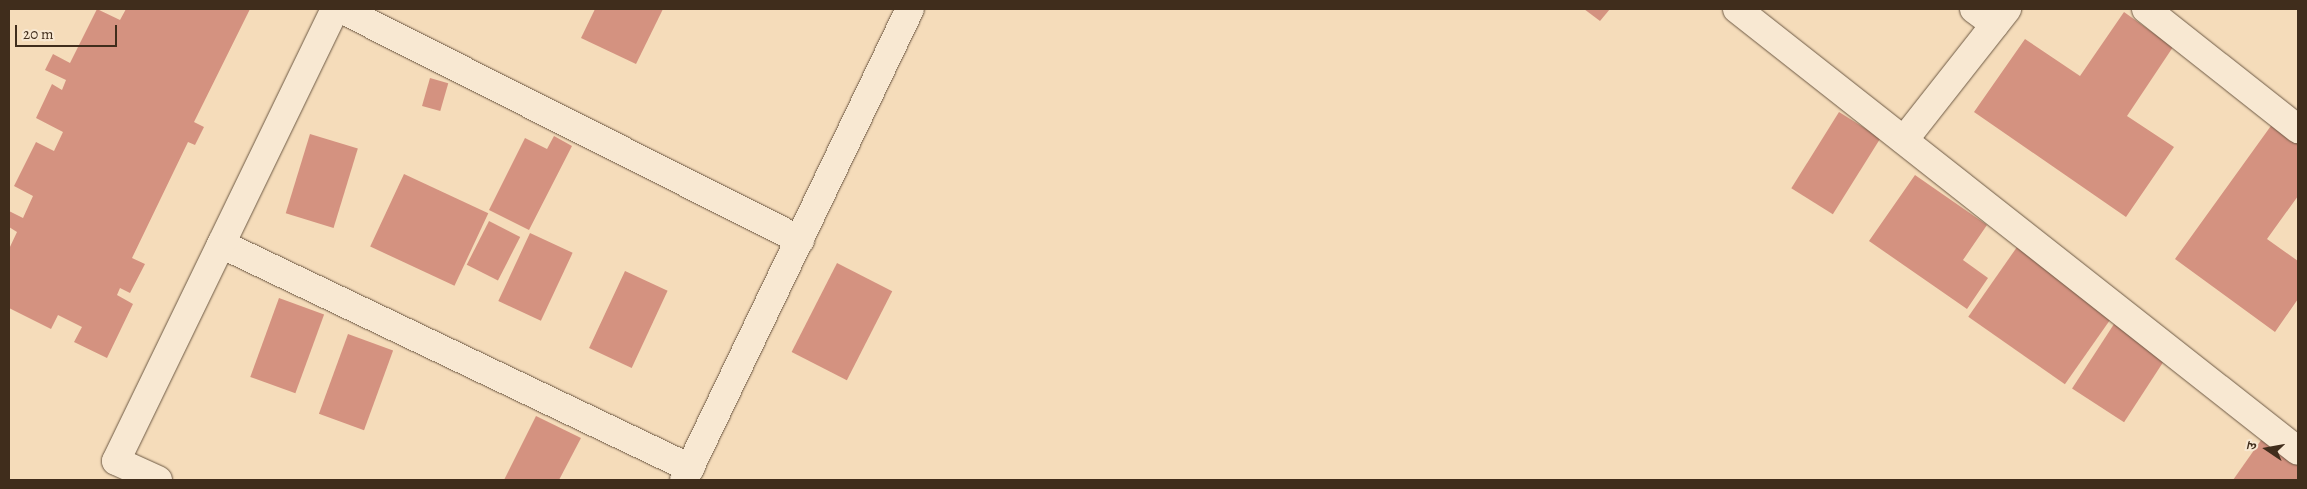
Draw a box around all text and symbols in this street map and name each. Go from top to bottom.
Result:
scale bar [18,15,120,47]
text: 20 m [23,24,54,44]
north arrow [2242,424,2292,474]
text: उ [2242,440,2262,451]

